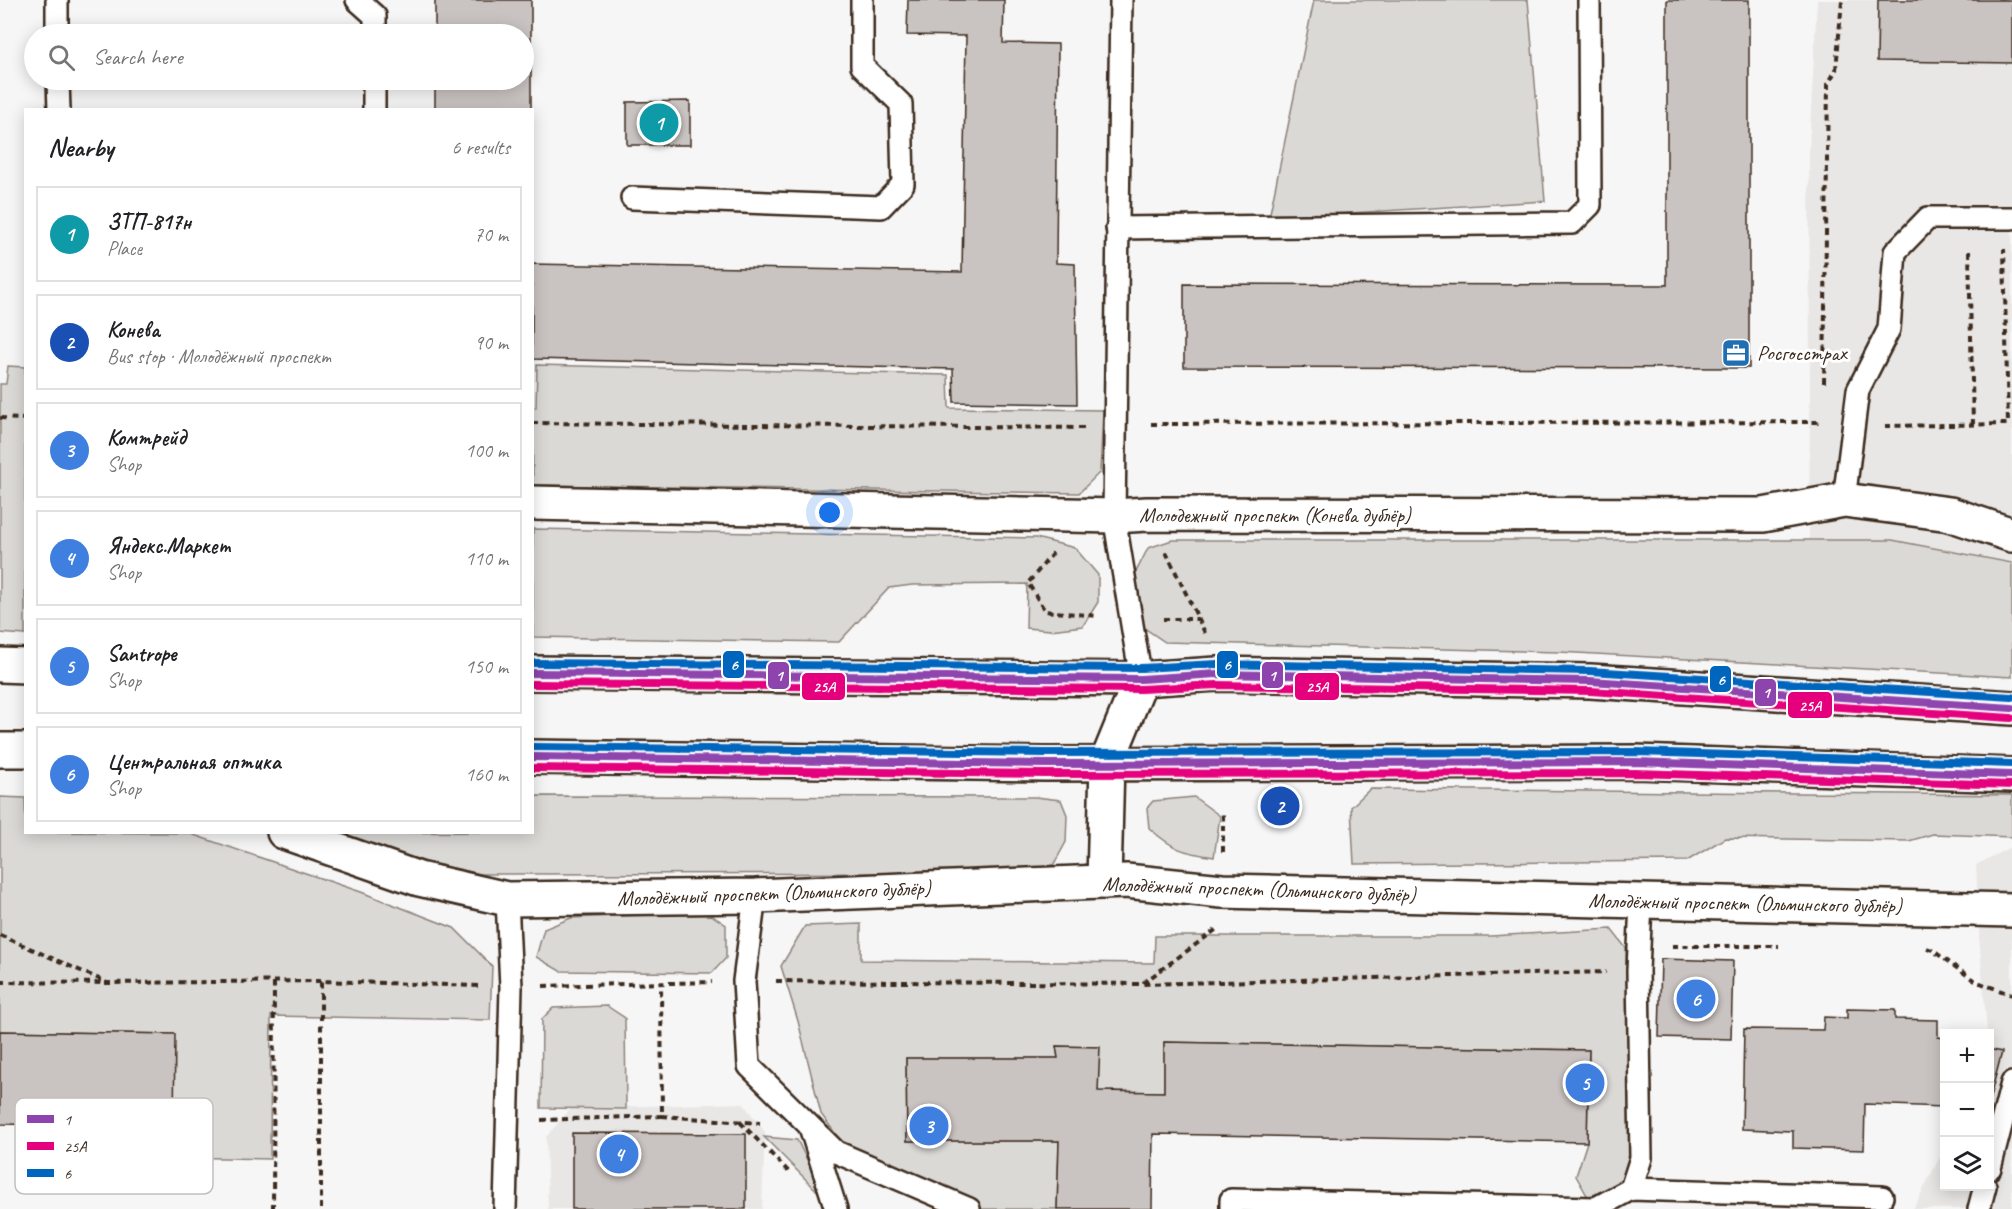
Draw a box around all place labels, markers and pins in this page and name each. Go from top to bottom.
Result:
pin: 1 [640,100,678,146]
office icon: Росгосстрах [1720,337,1752,369]
place label: Росгосстрах [1757,340,1848,366]
pin: 2 [1260,784,1300,828]
pin: 6 [1676,976,1716,1022]
pin: 5 [1566,1060,1604,1106]
pin: 3 [910,1104,948,1148]
pin: 4 [600,1132,638,1176]

